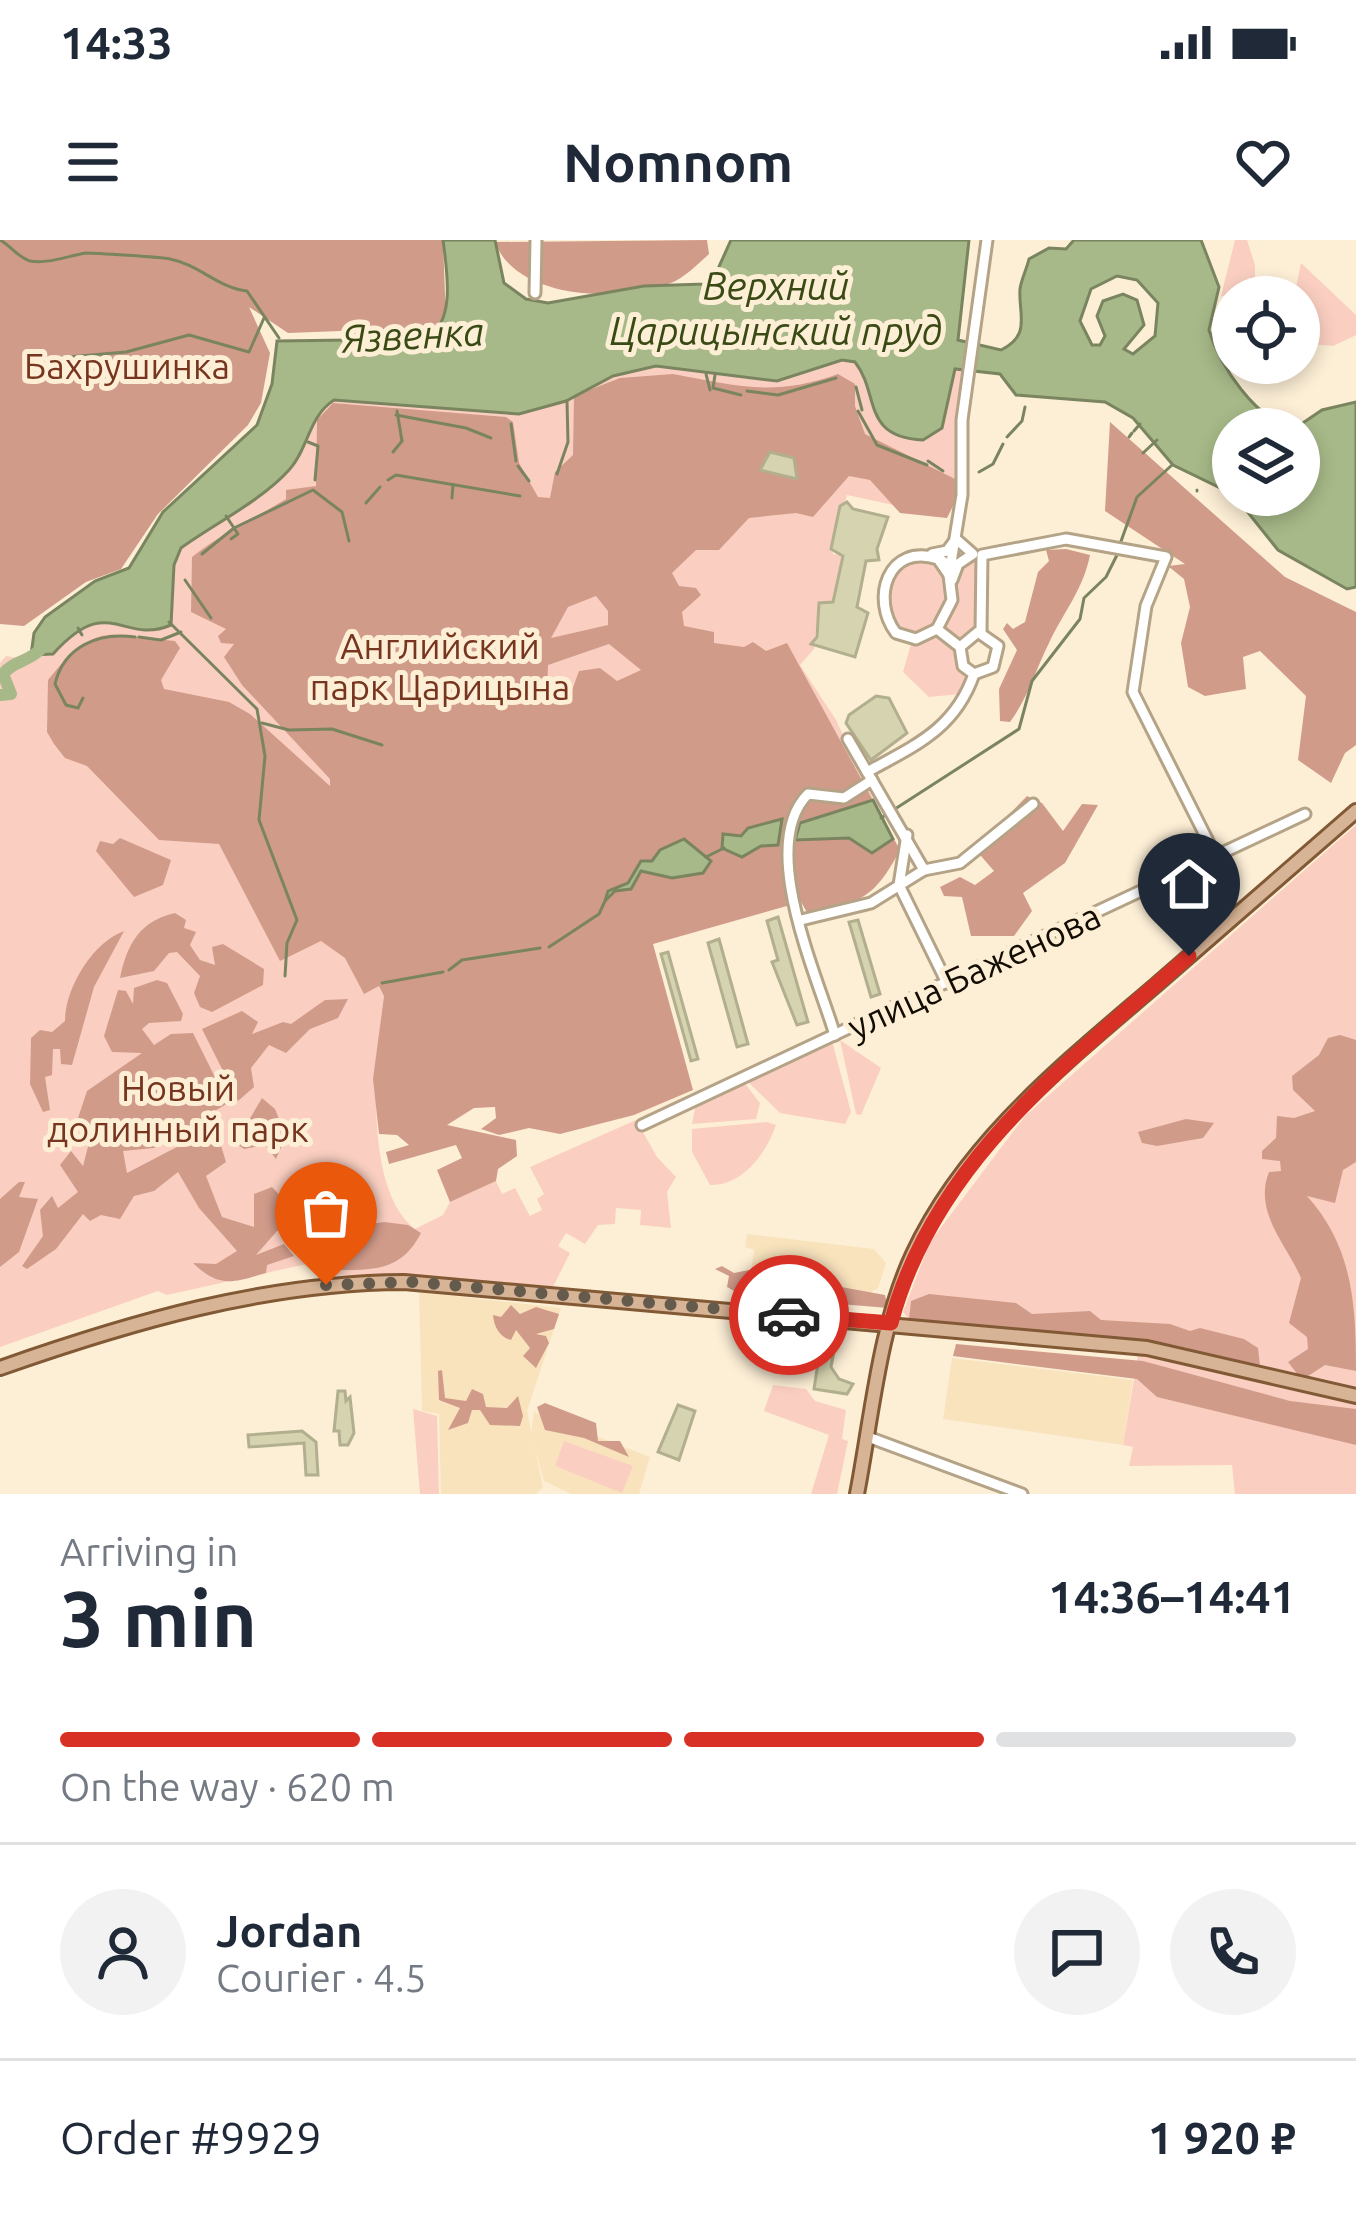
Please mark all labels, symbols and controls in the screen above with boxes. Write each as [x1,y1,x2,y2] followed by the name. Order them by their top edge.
[60,17,173,68] text: 14:33
[60,129,126,195] icon: menu
[1230,129,1296,195] icon: heart
[563,132,793,192] text: Nomnom
[610,264,942,352] water label: Верхний Царицынский пруд
[1212,276,1320,516] map controls
[1212,276,1320,384] button: locate
[339,309,485,360] water label: Язвенка
[24,345,230,386] park label: Бахрушинка
[1212,408,1320,516] button: layers
[310,625,570,707] park label: Английский парк Царицына
[1138,833,1240,956] pin
[1156,851,1222,917] icon: home
[841,894,1107,1047] street label: улица Баженова
[47,1067,309,1149] park label: Новый долинный парк
[275,1162,377,1285] pin
[293,1180,359,1246] icon: bag
[729,1255,849,1375] courier
[756,1282,822,1348] icon: car
[60,1530,238,1573] text: Arriving in
[1048,1571,1296,1622] text: 14:36–14:41
[60,1574,257,1662] text: 3 min
[60,1765,395,1808] text: On the way · 620 m
[60,1889,186,2015] button: person
[1014,1889,1140,2015] button: chat
[1170,1889,1296,2015] button: phone
[216,1905,362,1956] text: Jordan
[216,1956,427,1999] text: Courier · 4.5
[60,2112,322,2163] text: Order #9929
[1148,2112,1296,2163] text: 1 920 ₽

